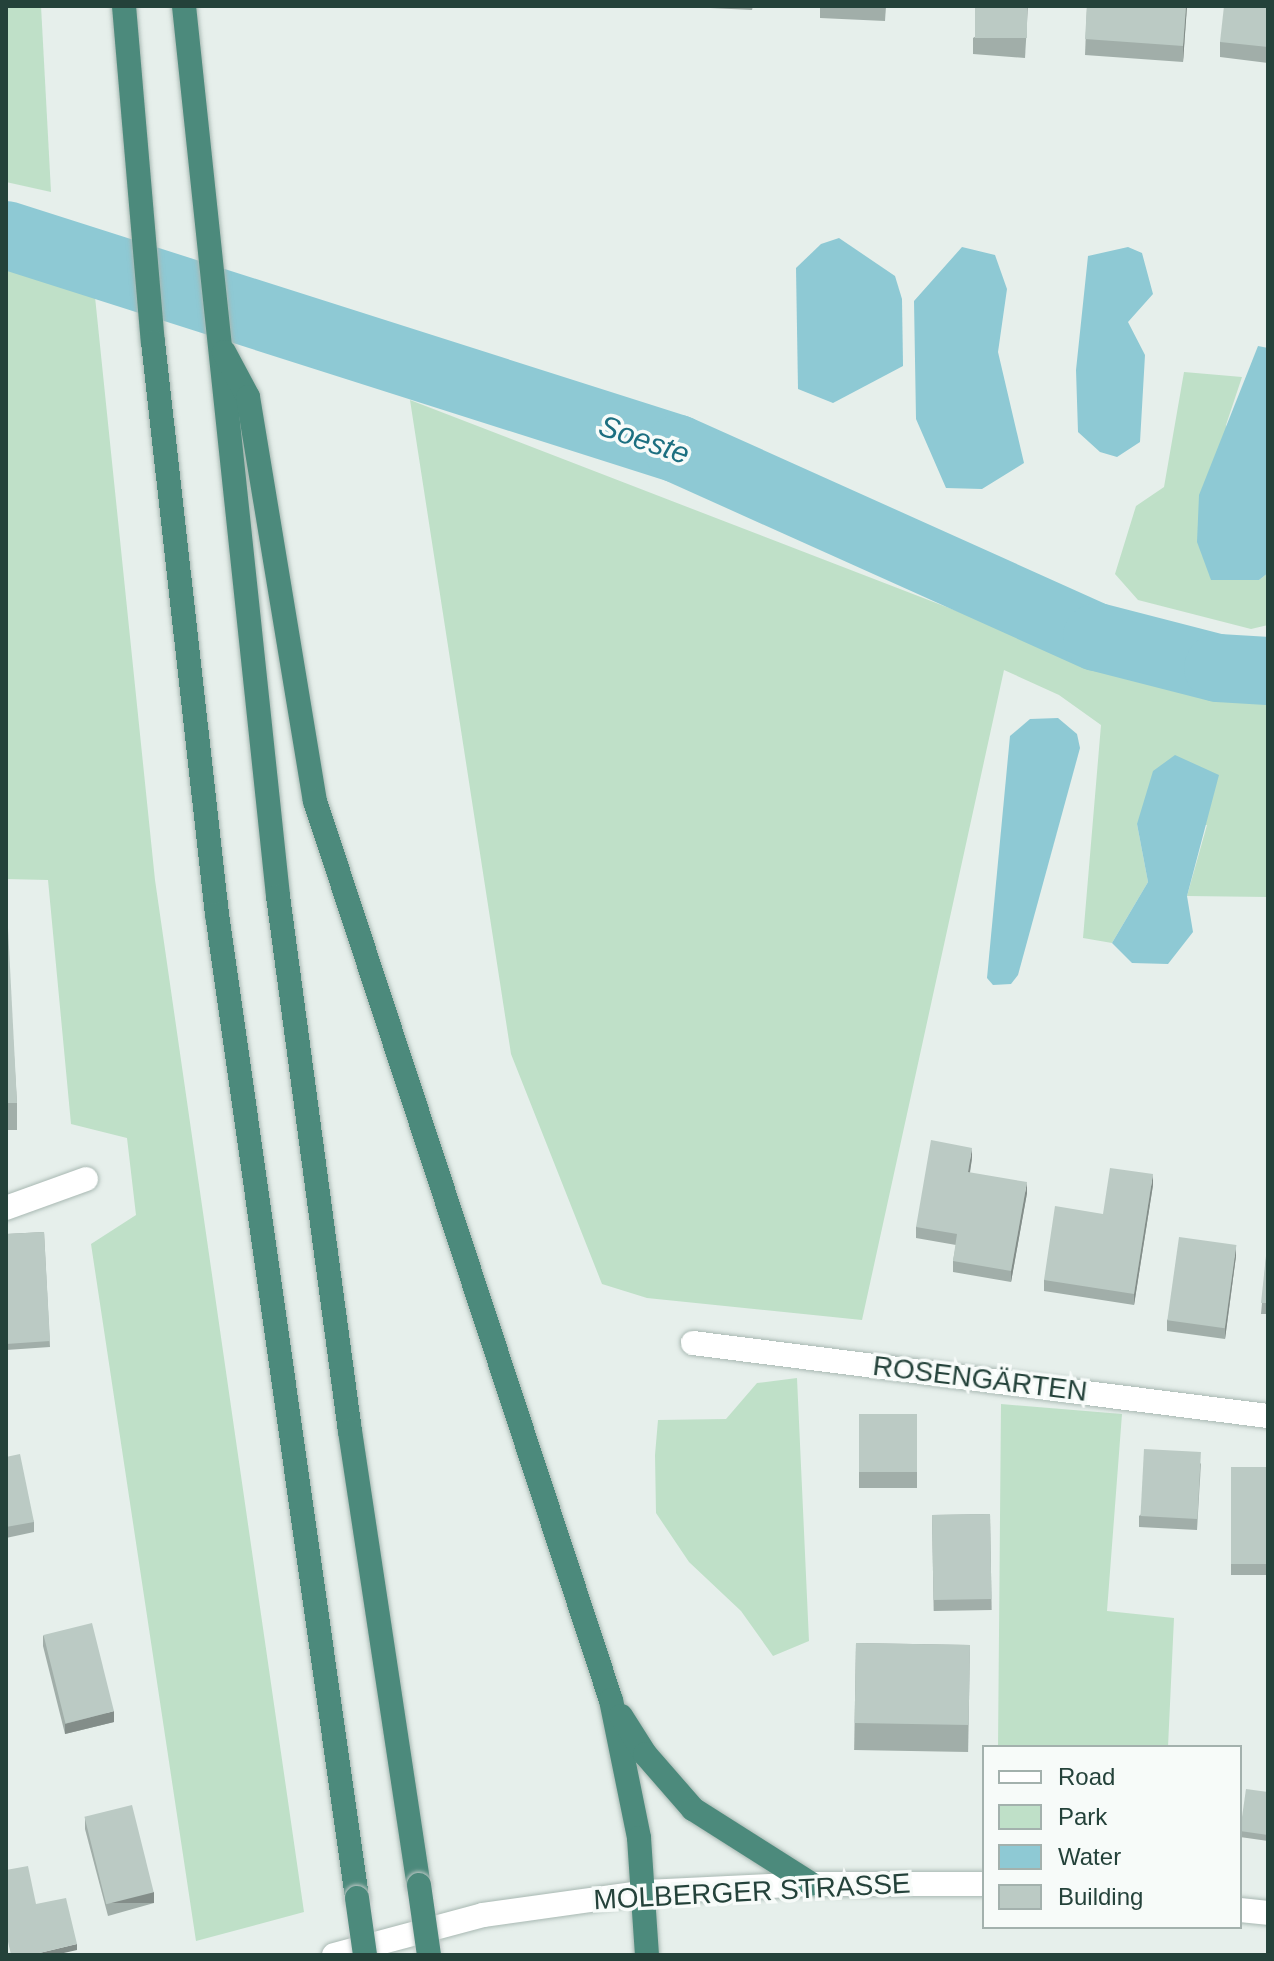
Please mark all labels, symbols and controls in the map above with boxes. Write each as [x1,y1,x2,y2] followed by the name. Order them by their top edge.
[594,408,694,472] water label: Soeste
[871,1349,1089,1409] street label: ROSENGÄRTEN
[982,1745,1242,1929] legend
[1058,1763,1115,1790] text: Road
[1058,1803,1107,1830] text: Park
[1058,1843,1121,1870] text: Water
[593,1867,911,1917] street label: MOLBERGER STRASSE
[1058,1883,1143,1910] text: Building

